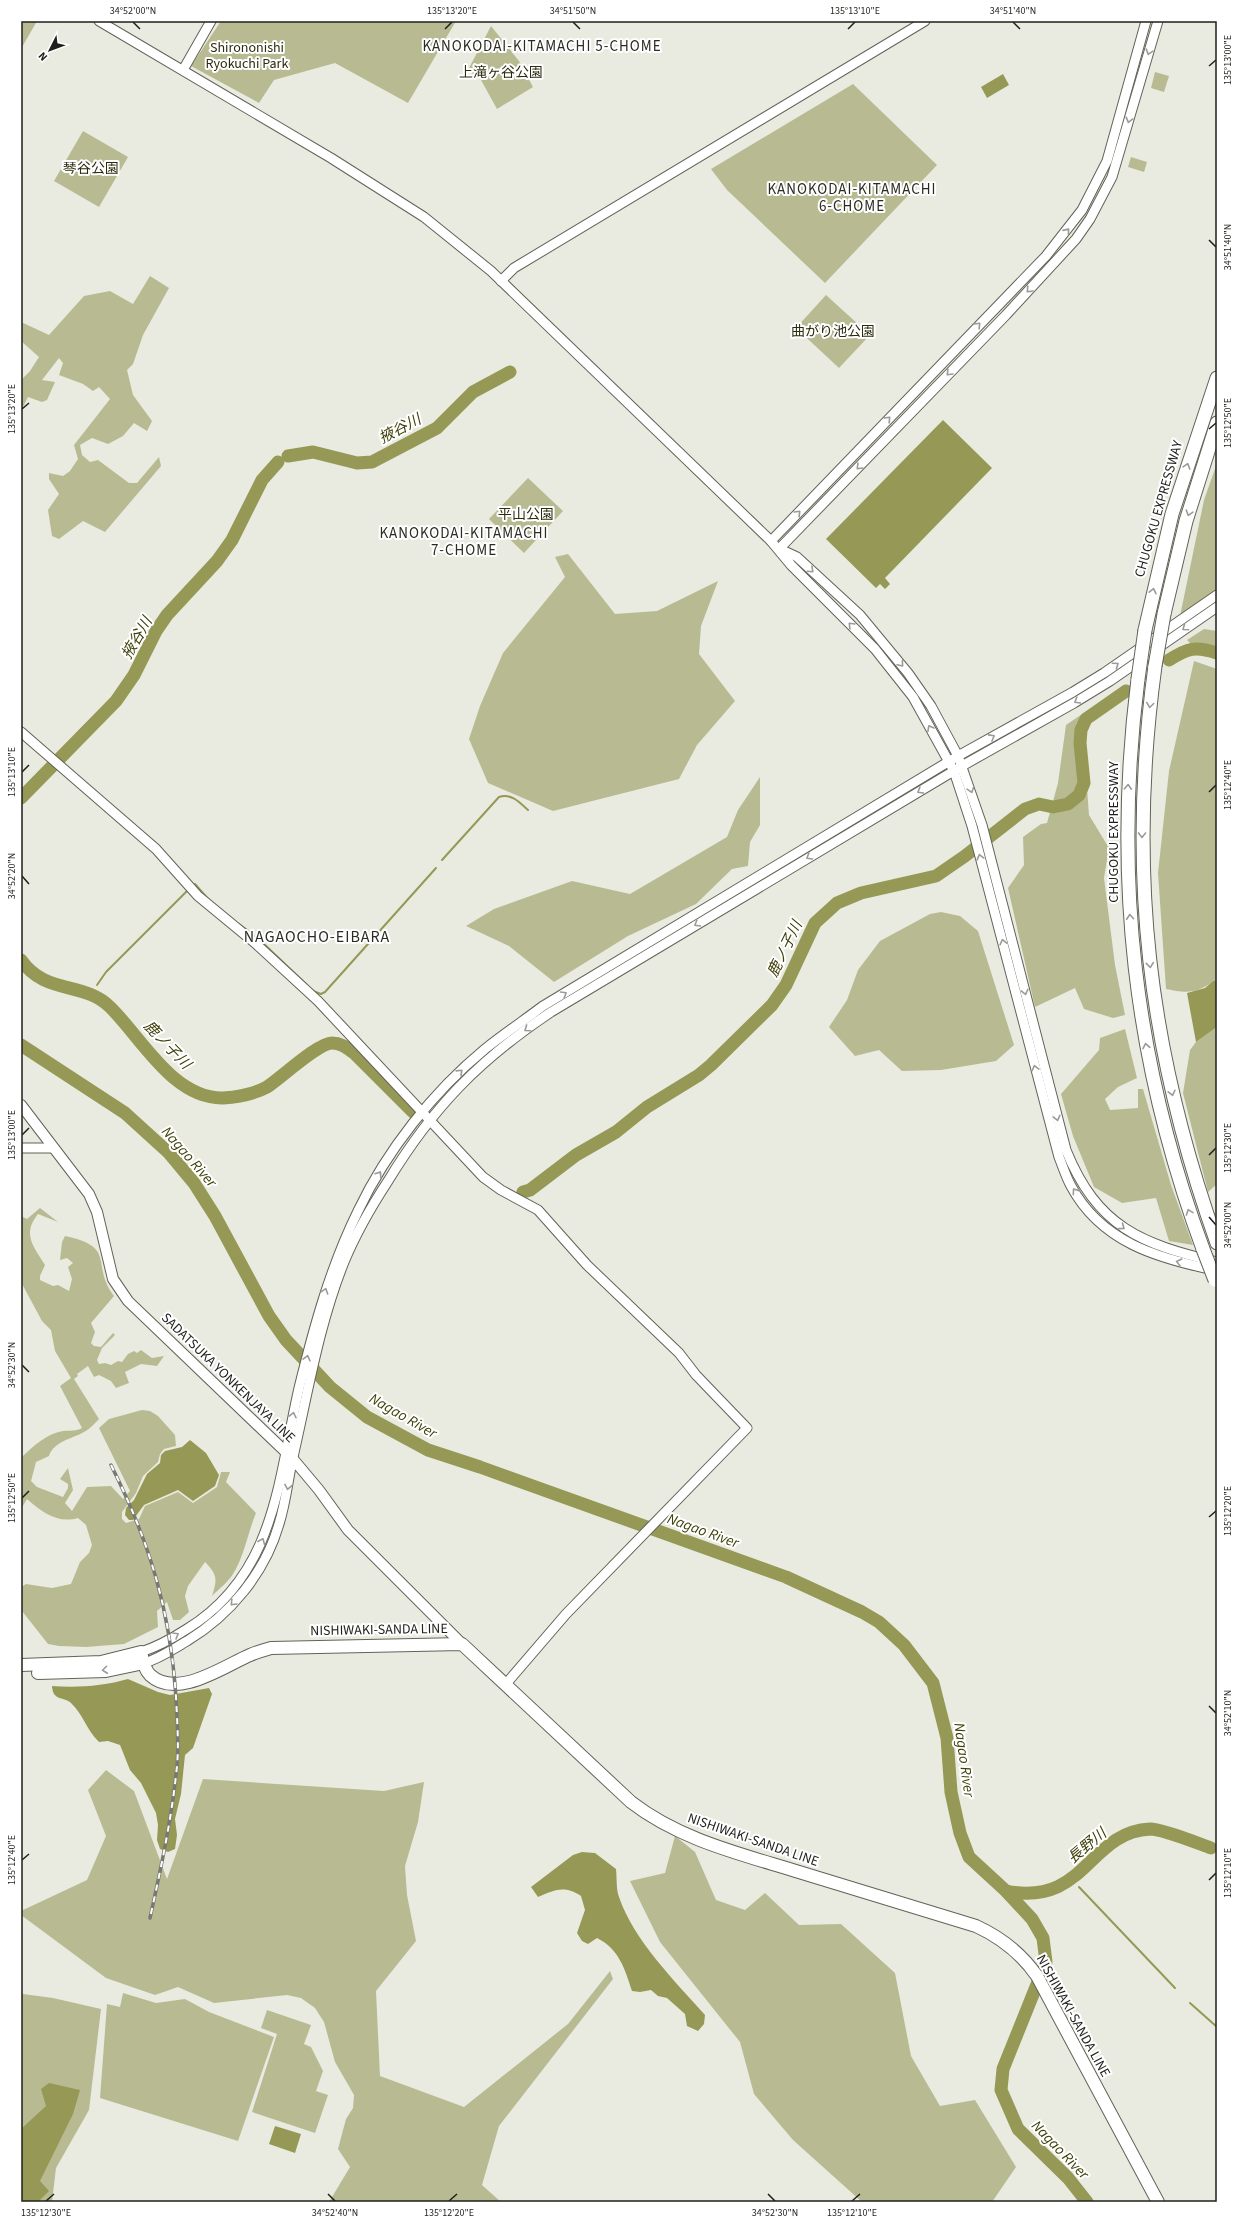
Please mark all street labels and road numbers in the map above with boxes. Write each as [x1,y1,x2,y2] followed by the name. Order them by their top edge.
[1130,438,1188,580] street label: CHUGOKU EXPRESSWAY
[1104,761,1124,903] street label: CHUGOKU EXPRESSWAY
[156,1308,300,1448] street label: SADATSUKA YONKENJAYA LINE
[310,1619,448,1641] street label: NISHIWAKI-SANDA LINE
[685,1808,821,1872] street label: NISHIWAKI-SANDA LINE
[1031,1951,1115,2081] street label: NISHIWAKI-SANDA LINE

